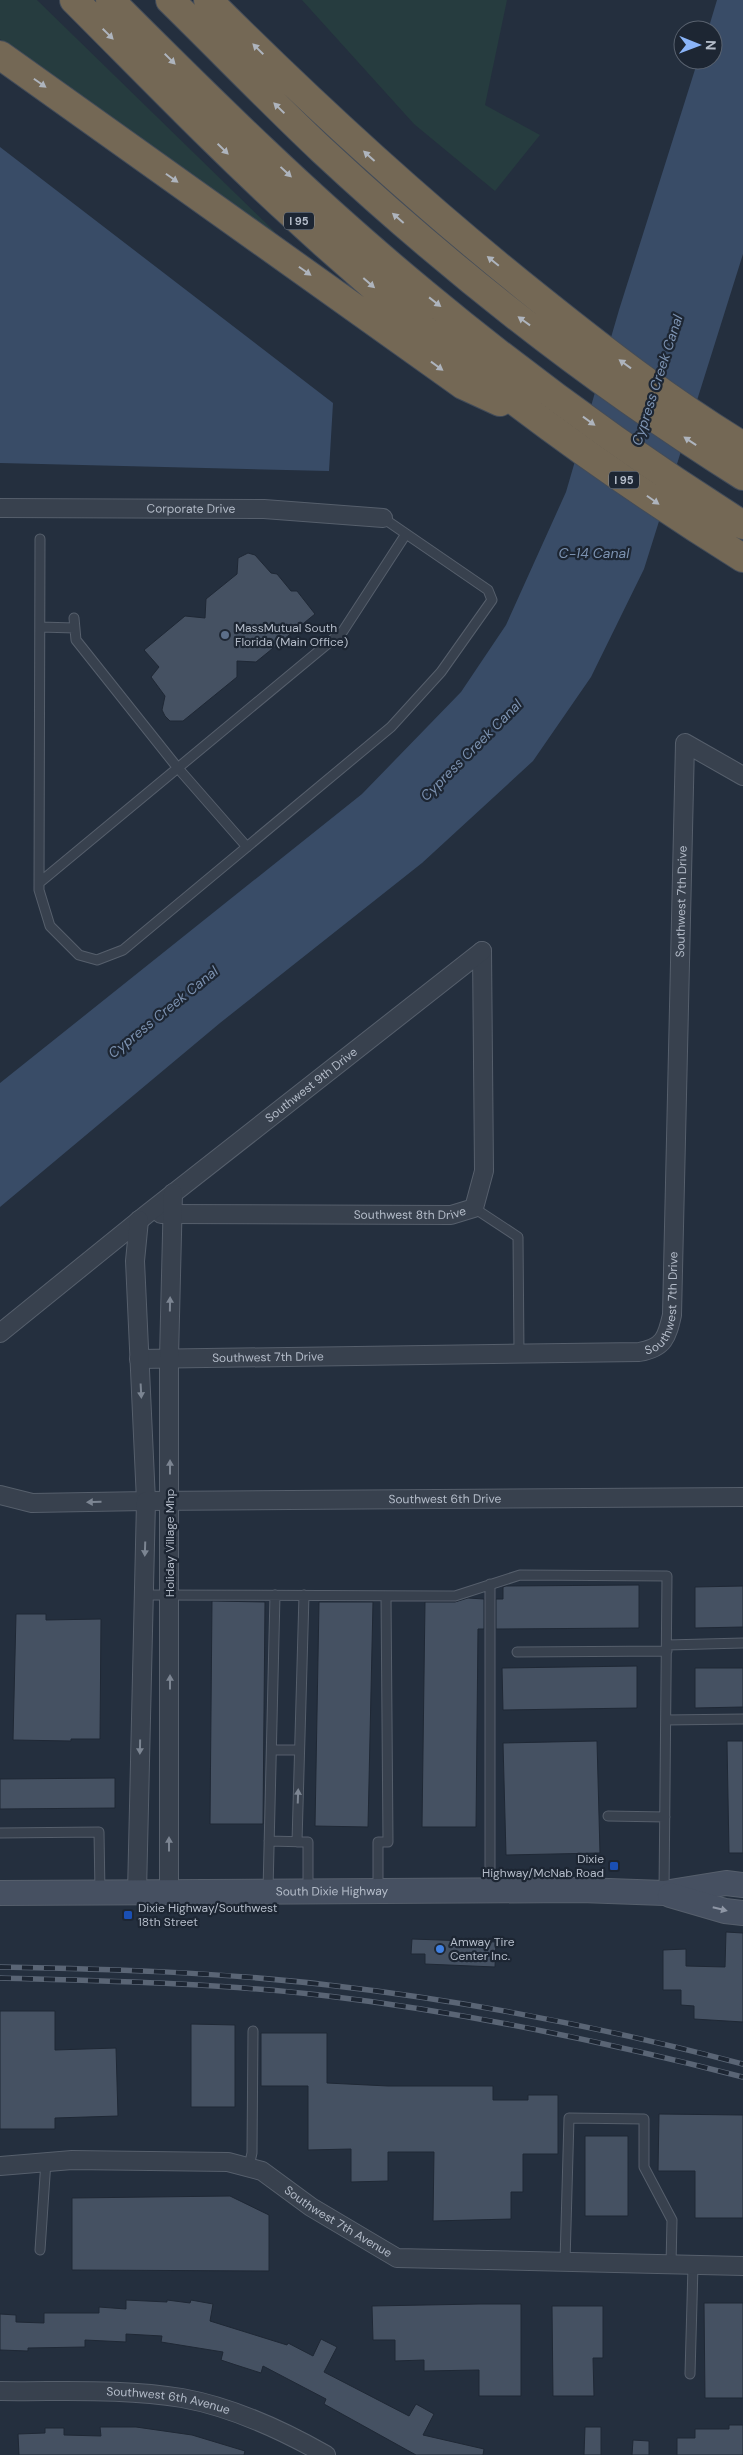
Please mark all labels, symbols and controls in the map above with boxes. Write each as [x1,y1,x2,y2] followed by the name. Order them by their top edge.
[673,20,723,70] north arrow
[102,28,114,40] one-way arrow
[702,40,720,50] text: N
[252,43,264,55] one-way arrow
[163,52,175,64] one-way arrow
[33,78,47,88] one-way arrow
[273,102,285,114] one-way arrow
[217,143,229,155] one-way arrow
[363,150,376,161] one-way arrow
[280,166,292,178] one-way arrow
[165,173,179,183] one-way arrow
[284,212,314,230] road number: I 95
[392,212,405,223] one-way arrow
[487,256,500,267] one-way arrow
[298,266,312,276] one-way arrow
[362,277,375,288] one-way arrow
[428,297,442,307] one-way arrow
[627,312,687,448] water label: Cypress Creek Canal
[517,316,531,326] one-way arrow
[618,359,632,369] one-way arrow
[430,360,443,371] one-way arrow
[582,416,596,426] one-way arrow
[683,436,696,446] one-way arrow
[609,472,639,488] road number: I 95
[646,495,660,505] one-way arrow
[147,501,236,517] street label: Corporate Drive
[559,544,630,562] water label: C-14 Canal
[235,620,348,650] place label: MassMutual South Florida (Main Office)
[219,629,231,641] marker: MassMutual South Florida (Main Office)
[416,695,526,805] water label: Cypress Creek Canal
[672,845,691,958] street label: Southwest 7th Drive
[104,962,222,1062] water label: Cypress Creek Canal
[262,1044,361,1126] street label: Southwest 9th Drive
[354,1203,468,1223] street label: Southwest 8th Drive
[643,1251,681,1359] street label: Southwest 7th Drive
[166,1296,174,1312] one-way arrow
[212,1348,324,1366] street label: Southwest 7th Drive
[137,1383,145,1399] one-way arrow
[166,1458,174,1474] one-way arrow
[162,1489,178,1597] street label: Holiday Village Mhp
[388,1491,502,1507] street label: Southwest 6th Drive
[86,1498,102,1506] one-way arrow
[140,1542,148,1558] one-way arrow
[166,1673,174,1689] one-way arrow
[136,1739,144,1755] one-way arrow
[294,1788,302,1804] one-way arrow
[165,1836,173,1852] one-way arrow
[482,1851,604,1881] place label: Dixie Highway/McNab Road
[608,1860,620,1872] marker: Dixie Highway/McNab Road
[276,1883,389,1900] street label: South Dixie Highway
[138,1900,278,1930] place label: Dixie Highway/Southwest 18th Street
[712,1905,727,1913] one-way arrow
[122,1909,134,1921] marker: Dixie Highway/Southwest 18th Street
[450,1934,515,1964] place label: Amway Tire Center Inc.
[434,1943,446,1955] marker: Amway Tire Center Inc.
[281,2182,395,2261] street label: Southwest 7th Avenue
[106,2383,232,2418] street label: Southwest 6th Avenue

